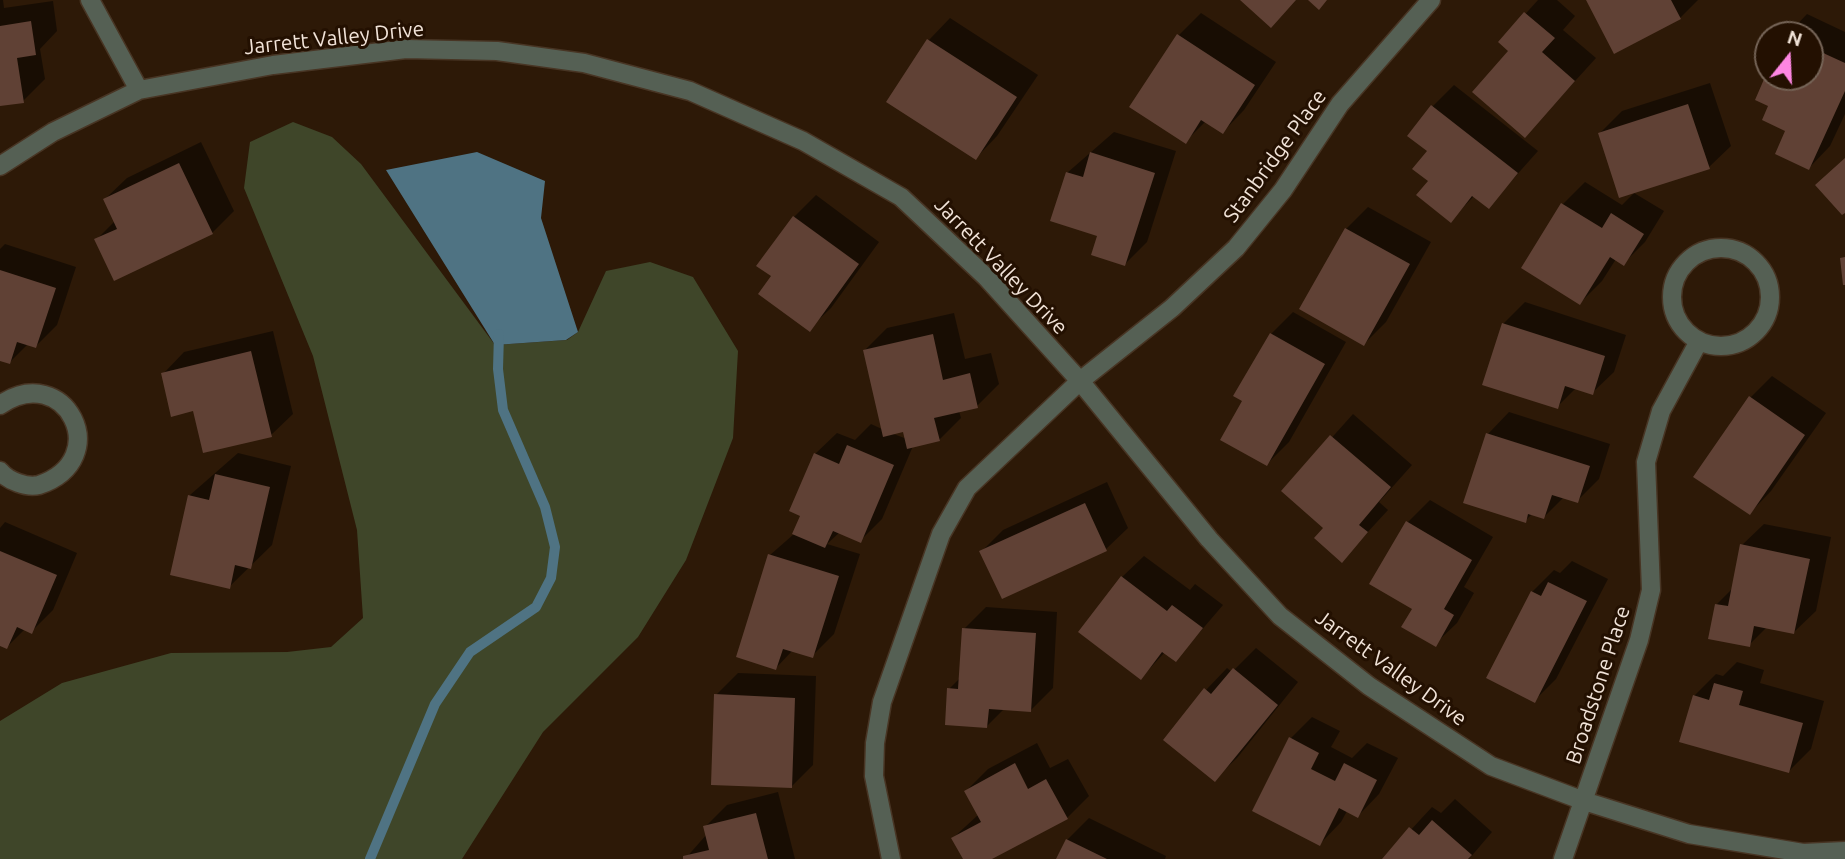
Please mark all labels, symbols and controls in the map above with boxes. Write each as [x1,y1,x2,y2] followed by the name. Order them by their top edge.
[243,16,425,60] street label: Jarrett Valley Drive
[1754,21,1824,91] north arrow
[1785,25,1805,51] text: N
[1218,85,1332,227] street label: Stanbridge Place
[929,192,1073,340] street label: Jarrett Valley Drive
[1561,603,1635,767] street label: Broadstone Place
[1310,605,1472,731] street label: Jarrett Valley Drive

